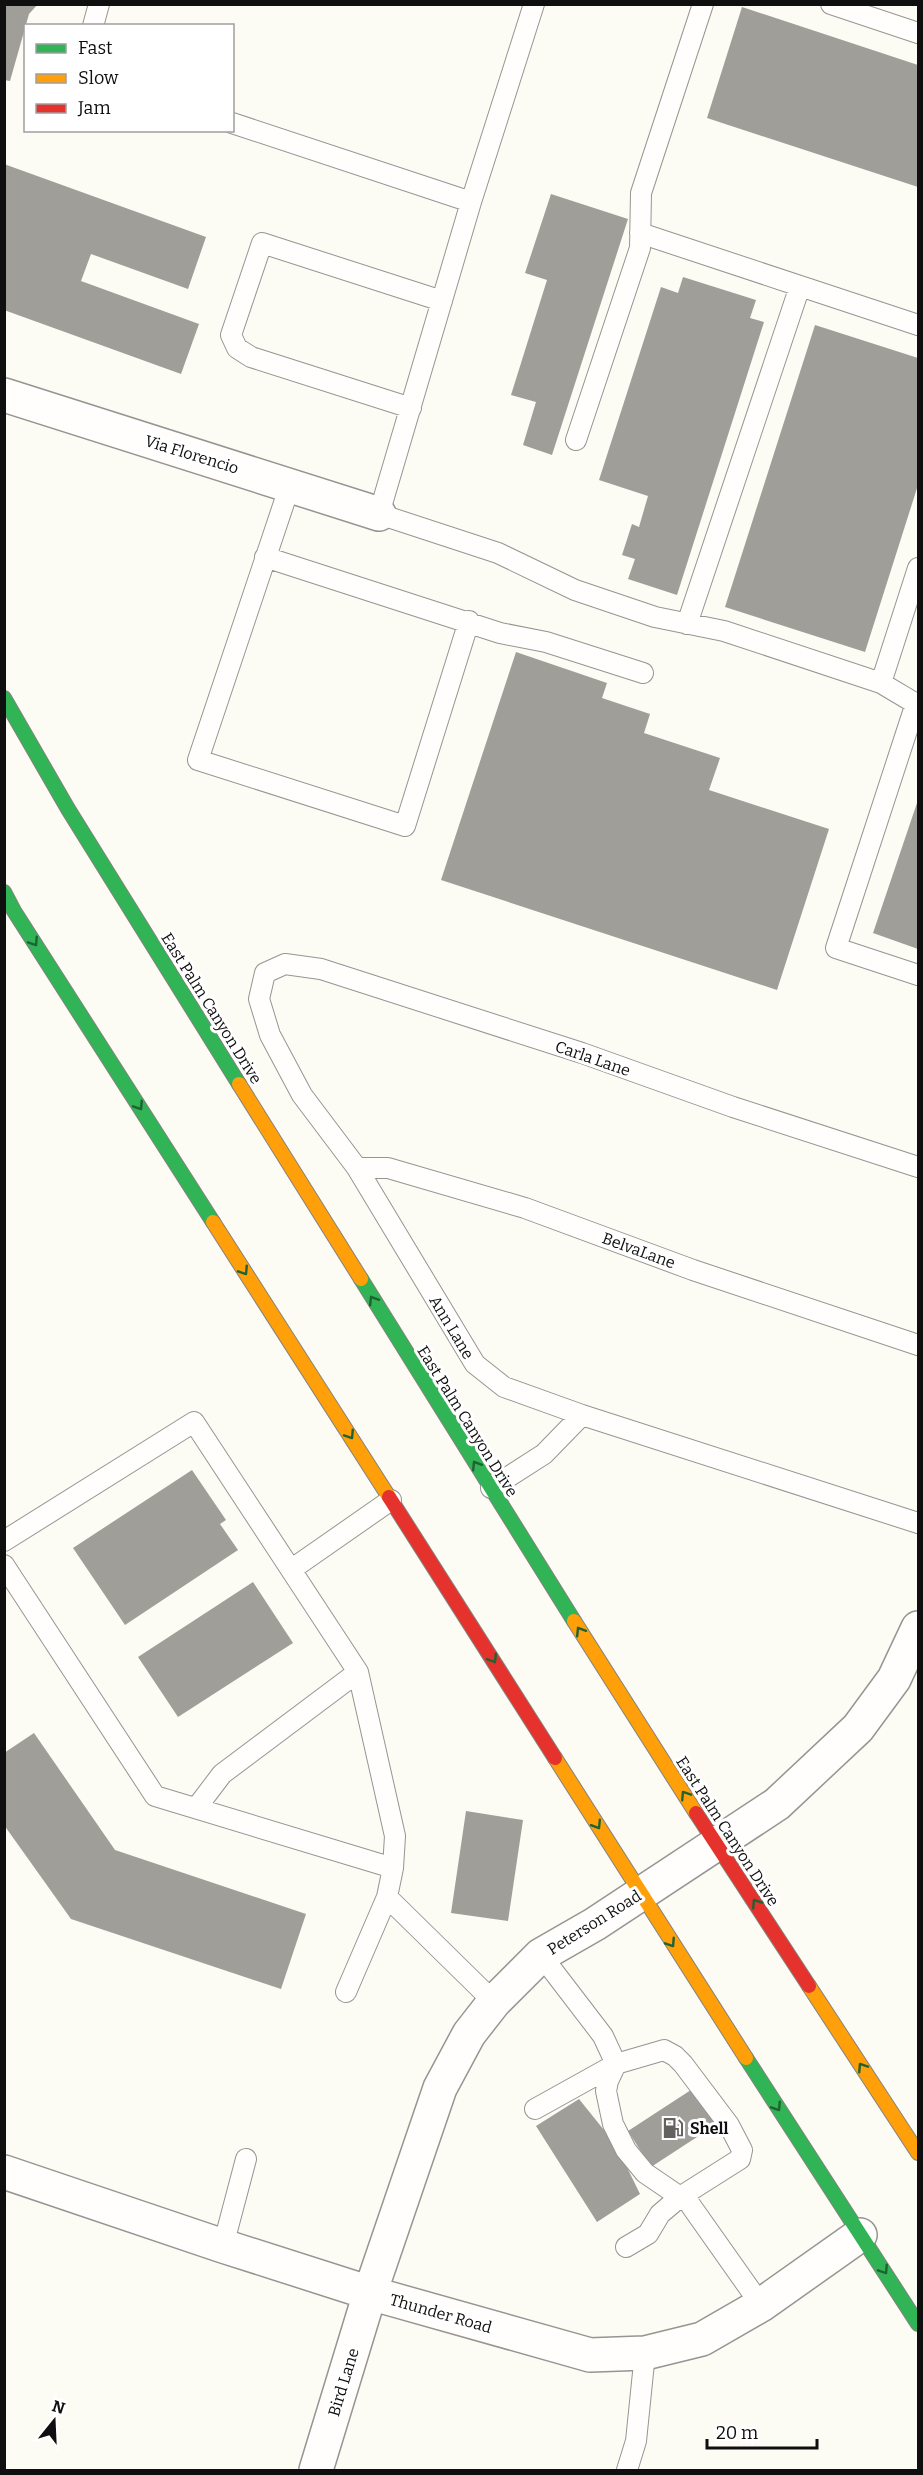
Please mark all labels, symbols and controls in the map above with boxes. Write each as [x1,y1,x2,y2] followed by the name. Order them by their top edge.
[24,24,234,132] legend
[78,37,113,59] text: Fast
[78,67,119,89] text: Slow
[77,97,111,119] text: Jam
[143,431,241,478] street label: Via Florencio
[157,929,266,1087] street label: East Palm Canyon Drive
[27,935,38,946] one-way arrow
[553,1037,633,1080] street label: Carla Lane
[132,1100,143,1111] one-way arrow
[600,1228,678,1272] street label: BelvaLane
[237,1264,248,1275] one-way arrow
[425,1292,478,1362] street label: Ann Lane
[369,1296,381,1306] one-way arrow
[413,1342,522,1500] street label: East Palm Canyon Drive
[342,1429,354,1439] one-way arrow
[472,1461,484,1471] one-way arrow
[575,1627,587,1637] one-way arrow
[486,1653,497,1664] one-way arrow
[672,1753,783,1910] street label: East Palm Canyon Drive
[680,1791,692,1801] one-way arrow
[589,1818,600,1829] one-way arrow
[544,1886,645,1959] street label: Peterson Road
[752,1899,763,1910] one-way arrow
[664,1937,676,1947] one-way arrow
[858,2063,869,2074] one-way arrow
[770,2101,782,2111] one-way arrow
[661,2116,685,2140] fuel station icon: Shell
[690,2119,728,2138] place label: Shell
[876,2264,887,2275] one-way arrow
[388,2290,495,2337] street label: Thunder Road
[324,2346,363,2419] street label: Bird Lane
[24,2391,84,2451] north arrow
[50,2396,67,2418] text: N
[707,2412,816,2450] scale bar
[716,2422,758,2444] text: 20 m

